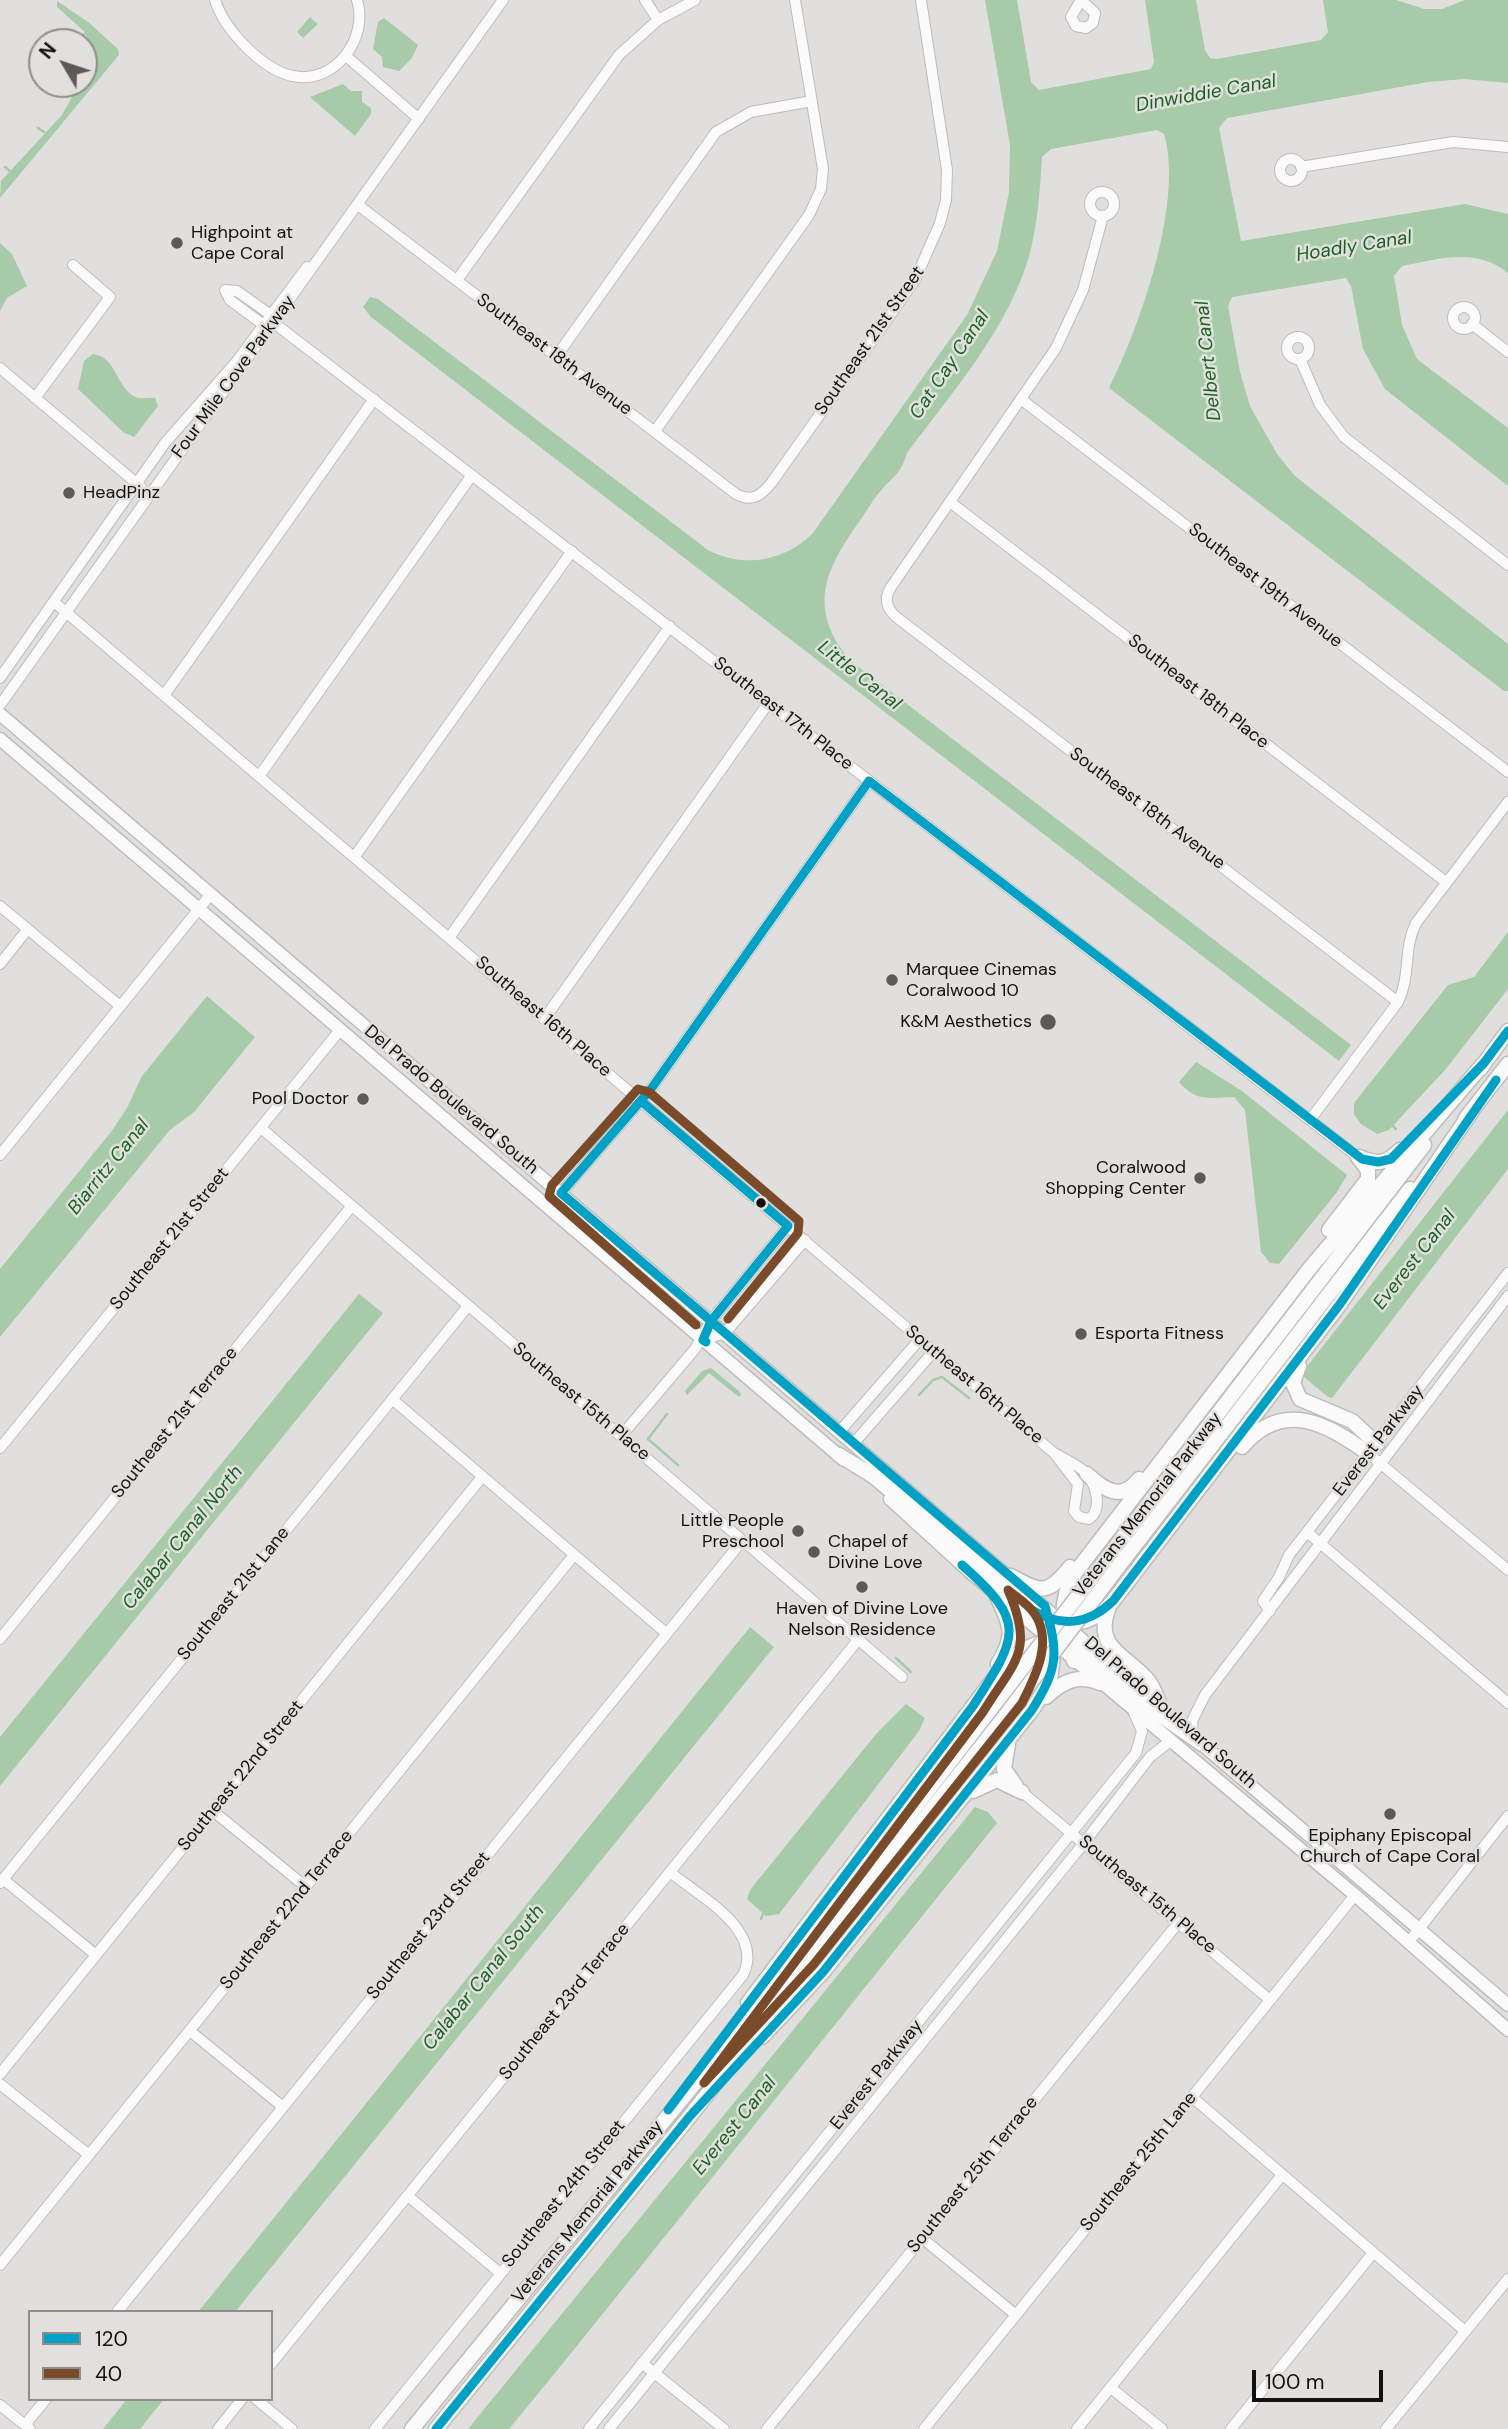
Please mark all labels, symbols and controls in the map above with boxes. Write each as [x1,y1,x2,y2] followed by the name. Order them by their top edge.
[28,28,98,98] north arrow
[34,37,62,64] text: N
[1134,70,1278,118] water label: Dinwiddie Canal
[191,222,293,264] place label: Highpoint at Cape Coral
[1295,227,1413,267] water label: Hoadly Canal
[169,235,185,251] marker: Highpoint at Cape Coral
[810,262,930,420] street label: Southeast 21st Street
[472,289,636,421] street label: Southeast 18th Avenue
[168,291,300,463] street label: Four Mile Cove Parkway
[1191,300,1227,422] water label: Delbert Canal
[905,306,995,424] water label: Cat Cay Canal
[83,482,160,504] place label: HeadPinz
[61,485,77,501] marker: HeadPinz
[1184,519,1346,653] street label: Southeast 19th Avenue
[1123,630,1273,754] street label: Southeast 18th Place
[813,636,905,716] water label: Little Canal
[709,653,857,775] street label: Southeast 17th Place
[1065,743,1229,875] street label: Southeast 18th Avenue
[471,952,615,1082] street label: Southeast 16th Place
[906,959,1057,1002] place label: Marquee Cinemas Coralwood 10
[884,972,900,988] marker: Marquee Cinemas Coralwood 10
[900,1011,1032,1033] place label: K&M Aesthetics
[1038,1012,1058,1032] marker: K&M Aesthetics
[359,1021,543,1179] street label: Del Prado Boulevard South
[252,1088,349,1110] place label: Pool Doctor
[355,1091,371,1107] marker: Pool Doctor
[63,1115,155,1219] water label: Biarritz Canal
[1045,1157,1186,1200] place label: Coralwood Shopping Center
[106,1163,234,1315] street label: Southeast 21st Street
[1192,1170,1208,1186] marker: Coralwood Shopping Center
[754,1196,768,1210] unlabelled marker
[1369,1206,1461,1314] water label: Everest Canal
[901,1321,1047,1449] street label: Southeast 16th Place
[1095,1323,1224,1345] place label: Esporta Fitness
[1073,1326,1089,1342] marker: Esporta Fitness
[508,1338,654,1466] street label: Southeast 15th Place
[107,1343,243,1503] street label: Southeast 21st Terrace
[1329,1381,1429,1501] street label: Everest Parkway
[1069,1408,1227,1602] street label: Veterans Memorial Parkway
[118,1461,248,1615] water label: Calabar Canal North
[681,1510,784,1552] place label: Little People Preschool
[173,1523,295,1665] street label: Southeast 21st Lane
[790,1523,806,1539] marker: Little People Preschool
[828,1531,922,1574] place label: Chapel of Divine Love
[806,1544,822,1560] marker: Chapel of Divine Love
[854,1579,870,1595] marker: Haven of Divine Love Nelson Residence
[776,1598,948,1640] place label: Haven of Divine Love Nelson Residence
[1080,1632,1260,1794] street label: Del Prado Boulevard South
[174,1696,308,1856] street label: Southeast 22nd Street
[1382,1806,1398,1822] marker: Epiphany Episcopal Church of Cape Coral
[1300,1825,1480,1868] place label: Epiphany Episcopal Church of Cape Coral
[216,1826,358,1994] street label: Southeast 22nd Terrace
[1074,1831,1220,1959] street label: Southeast 15th Place
[363,1848,495,2004] street label: Southeast 23rd Street
[418,1901,550,2055] water label: Calabar Canal South
[495,1919,635,2085] street label: Southeast 23rd Terrace
[826,2016,928,2134] street label: Everest Parkway
[688,2072,782,2180] water label: Everest Canal
[1076,2088,1202,2236] street label: Southeast 25th Lane
[903,2092,1043,2258] street label: Southeast 25th Terrace
[498,2116,630,2272] street label: Southeast 24th Street
[508,2116,668,2308] street label: Veterans Memorial Parkway
[28,2310,273,2401] legend
[95,2325,128,2353] text: 120
[1256,2356,1387,2400] scale bar
[95,2360,122,2388] text: 40
[1265,2368,1325,2396] text: 100 m

